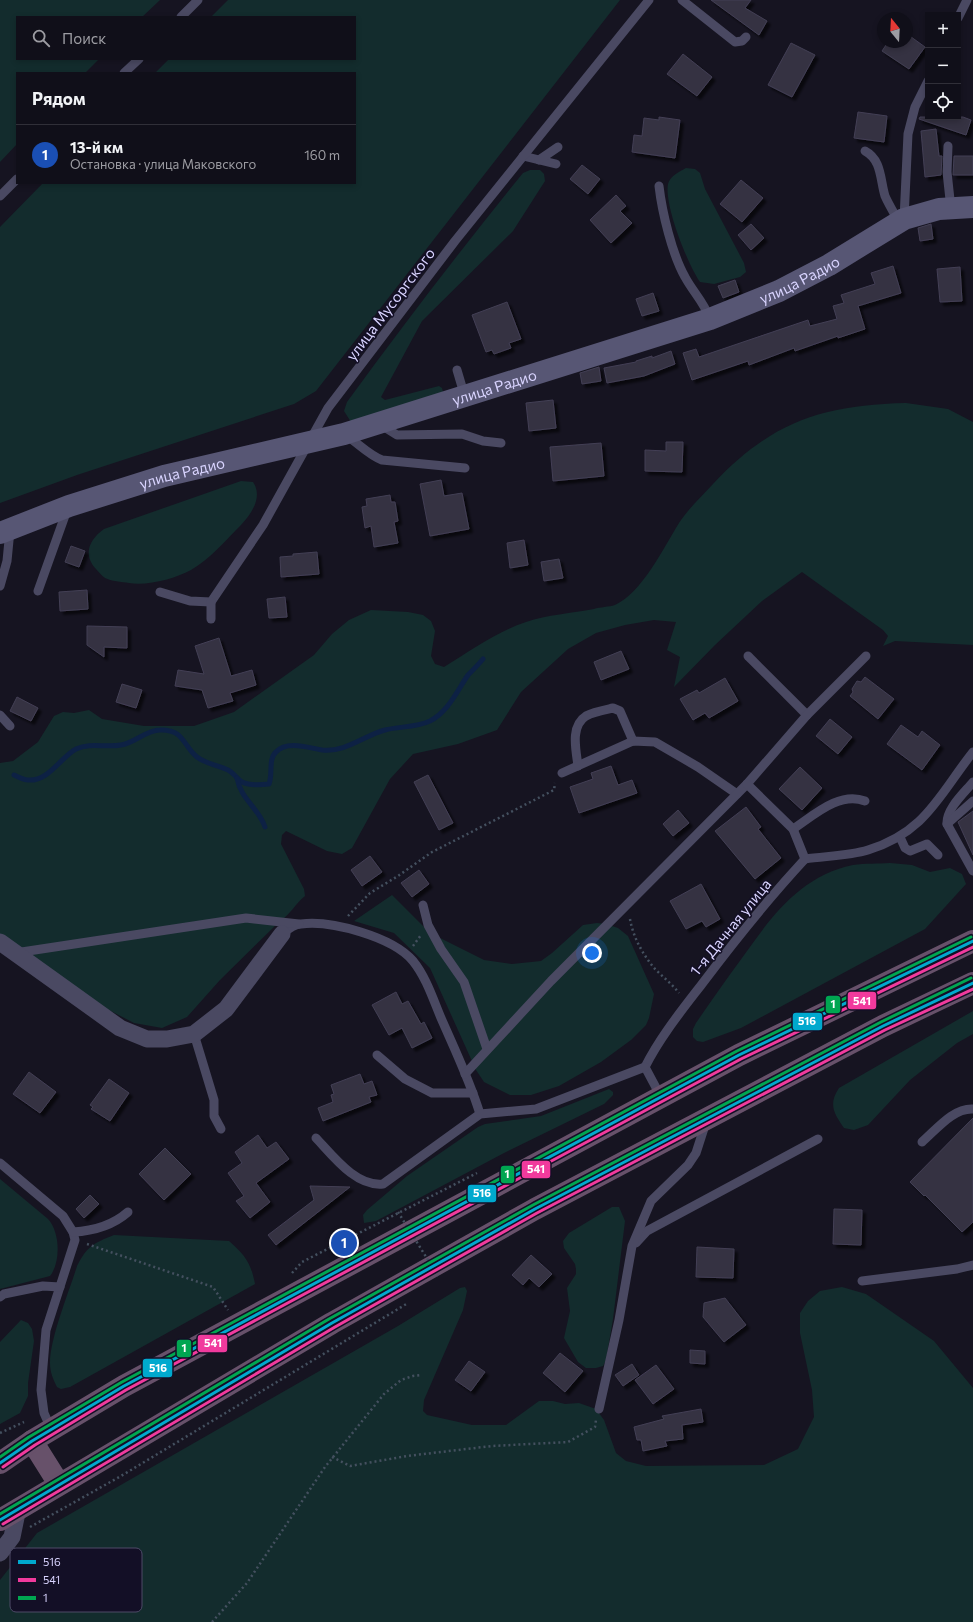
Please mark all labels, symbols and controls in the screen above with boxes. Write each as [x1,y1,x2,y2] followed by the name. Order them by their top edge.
[877,12,913,48] north arrow
[925,12,961,120] map controls
[925,12,961,48] button: +
[16,16,356,60] search box
[30,27,52,49] icon: search
[62,29,106,47] text: Поиск
[925,48,961,84] button: −
[925,84,961,120] button: locate
[32,88,86,109] text: Рядом
[70,138,123,156] text: 13-й км
[42,147,48,163] text: 1
[304,147,340,163] text: 160 m
[70,156,256,172] text: Остановка · улица Маковского
[342,244,438,364] street label: улица Мусоргского
[757,252,843,307] street label: улица Радио
[450,365,539,409] street label: улица Радио
[137,453,226,492] street label: улица Радио
[686,875,774,979] street label: 1-я Дачная улица
[582,943,602,963] your location
[847,991,877,1010] line badge: 541
[853,994,871,1007] text: 541
[825,995,841,1014] line badge: 1
[831,997,836,1010] text: 1
[792,1012,823,1031] line badge: 516
[798,1014,816,1027] text: 516
[521,1160,551,1179] line badge: 541
[527,1162,545,1175] text: 541
[500,1165,515,1184] line badge: 1
[505,1167,510,1180] text: 1
[467,1184,497,1203] line badge: 516
[473,1186,491,1199] text: 516
[331,1228,357,1258] pin: 1
[197,1334,228,1353] line badge: 541
[204,1336,222,1349] text: 541
[176,1339,192,1358] line badge: 1
[182,1341,187,1354] text: 1
[142,1358,173,1378] line badge: 516
[149,1361,167,1374] text: 516
[10,1548,142,1612] legend
[43,1555,61,1568] text: 516
[43,1573,60,1586] text: 541
[43,1591,48,1604] text: 1

